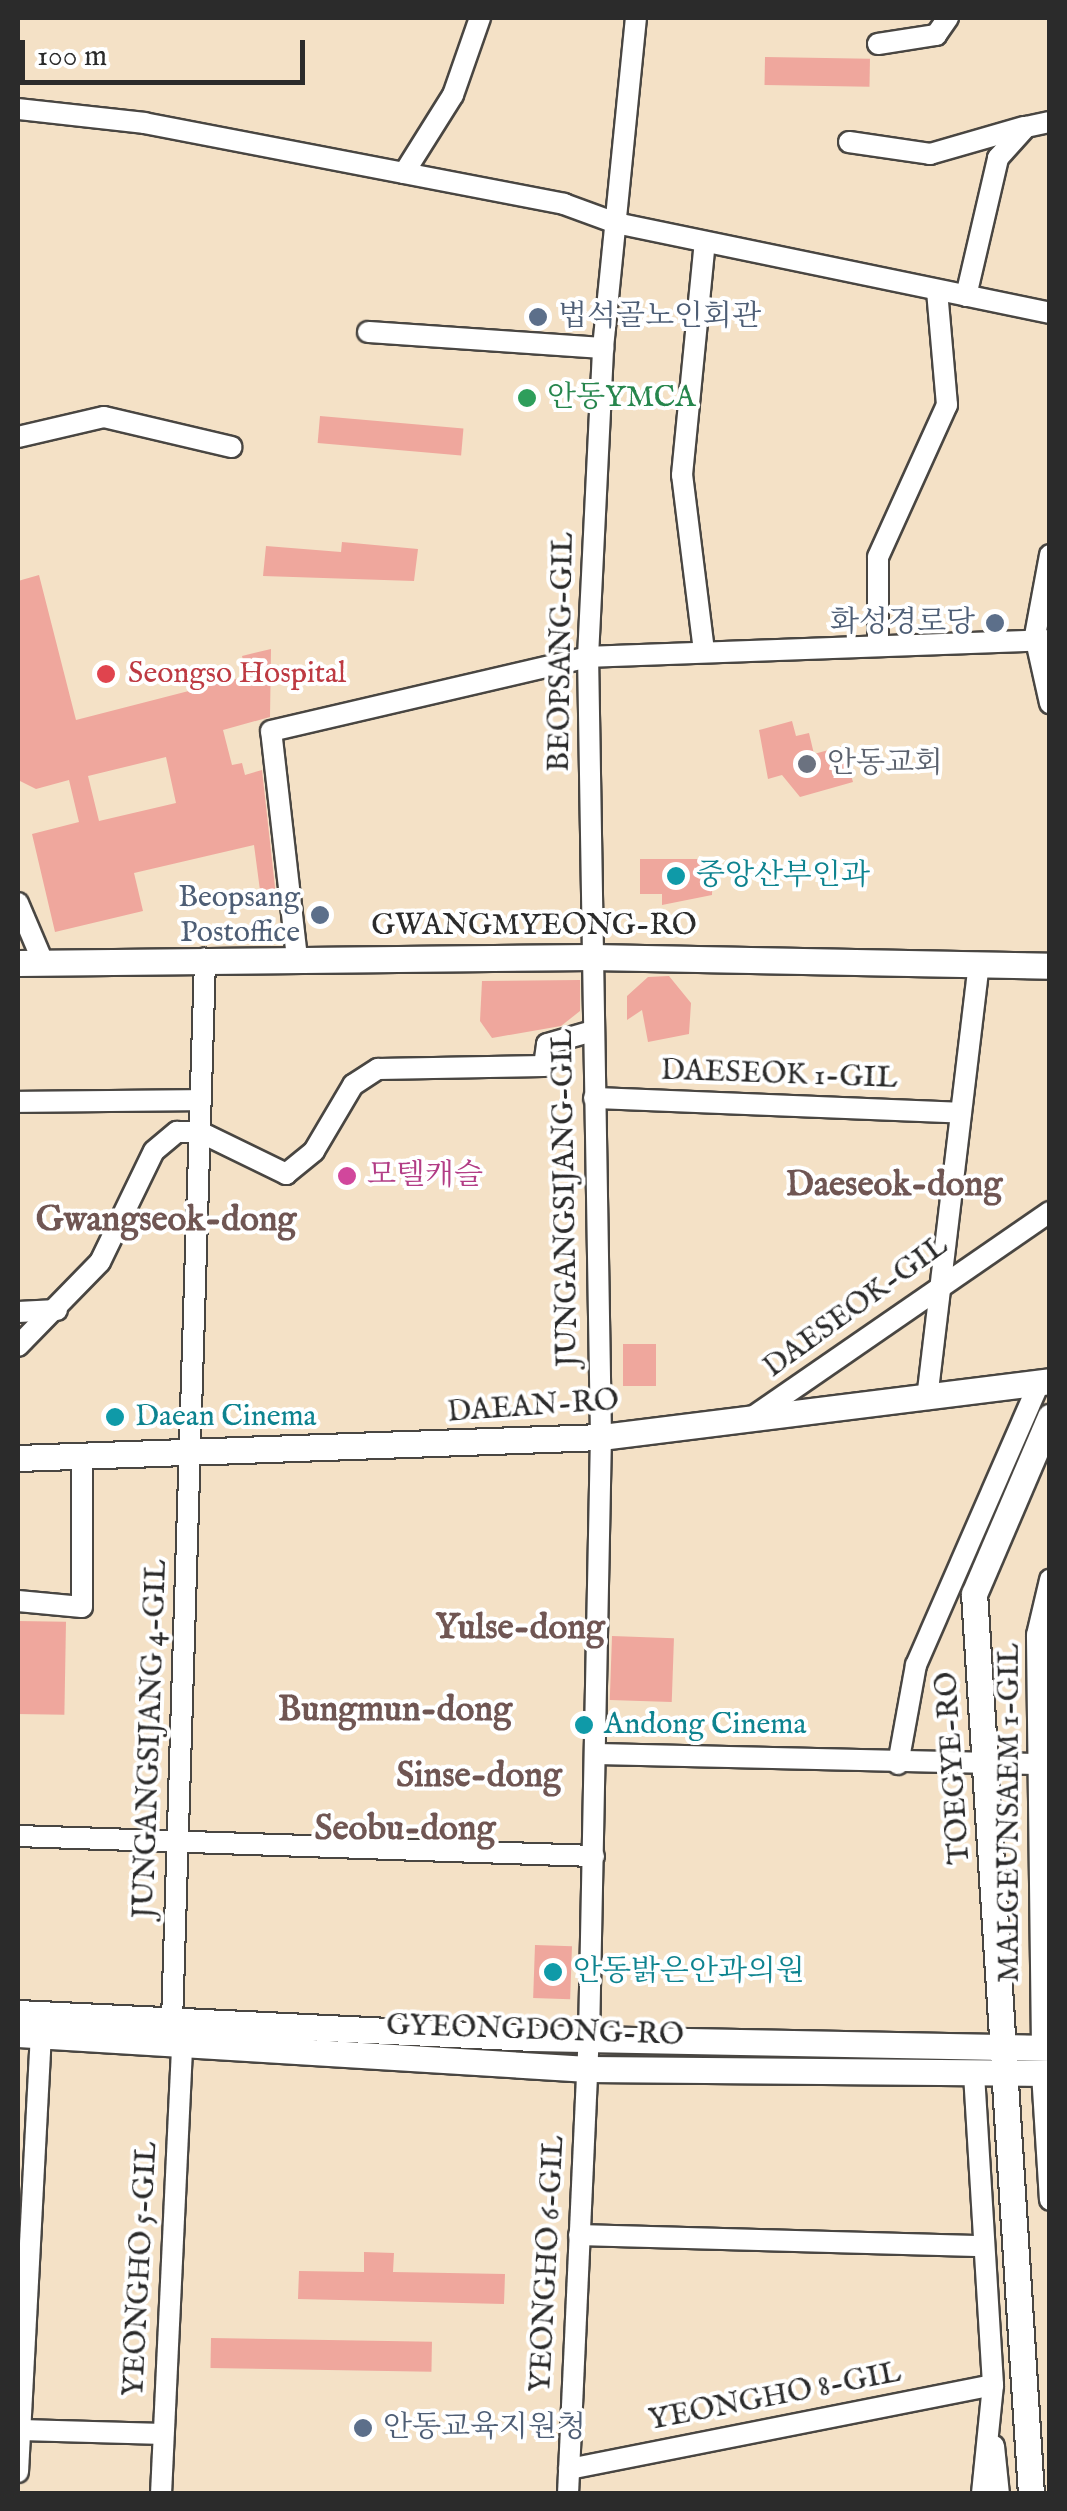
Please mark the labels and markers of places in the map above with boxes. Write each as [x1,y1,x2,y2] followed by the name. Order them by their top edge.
[558,299,761,335] place label: 법석골노인회관
[527,306,549,328] marker: 법석골노인회관
[547,380,695,416] place label: 안동YMCA
[516,387,538,409] marker: 안동YMCA
[830,605,975,641] place label: 화성경로당
[984,612,1006,634] marker: 화성경로당
[128,656,346,692] place label: Seongso Hospital
[93,661,119,687] marker: Seongso Hospital
[827,746,943,782] place label: 안동교회
[796,753,818,775] marker: 안동교회
[696,858,870,894] place label: 중앙산부인과
[665,865,687,887] marker: 중앙산부인과
[178,880,300,950] place label: Beopsang Postoffice
[309,904,331,926] marker: Beopsang Postoffice
[367,1158,483,1194] place label: 모텔캐슬
[336,1165,358,1187] marker: 모텔캐슬
[135,1399,317,1435] place label: Daean Cinema
[104,1406,126,1428] marker: Daean Cinema
[604,1707,806,1743] place label: Andong Cinema
[573,1714,595,1736] marker: Andong Cinema
[573,1954,805,1990] place label: 안동밝은안과의원
[542,1961,564,1983] marker: 안동밝은안과의원
[383,2410,586,2446] place label: 안동교육지원청
[352,2417,374,2439] marker: 안동교육지원청

